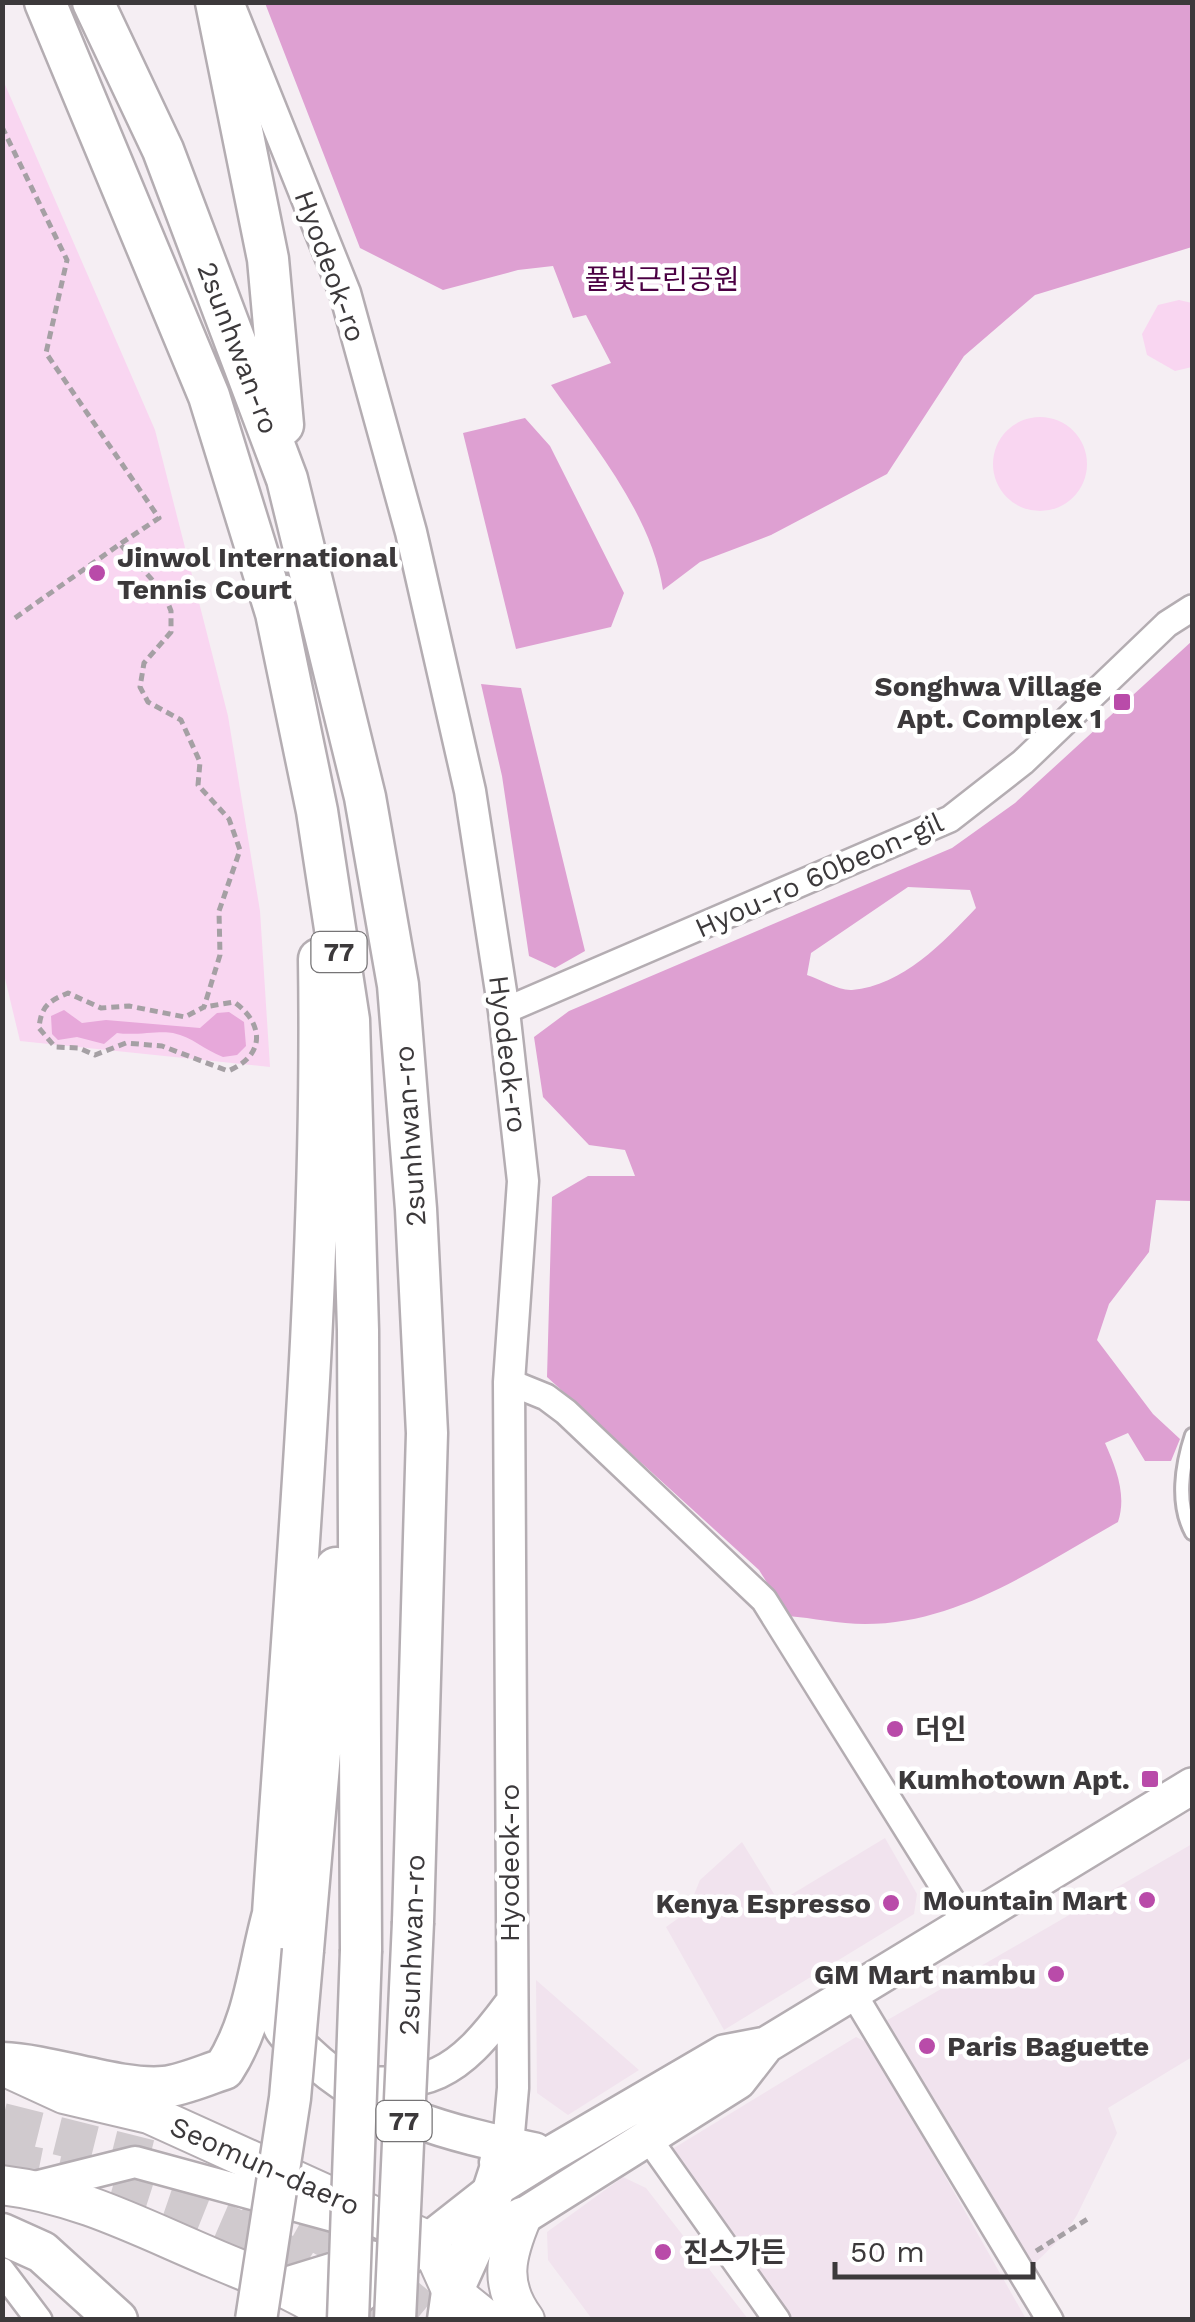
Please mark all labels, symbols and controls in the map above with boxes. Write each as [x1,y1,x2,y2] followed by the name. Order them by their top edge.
[287,186,373,346] street label: Hyodeok-ro
[190,258,286,438] street label: 2sunhwan-ro
[585,263,739,296] park label: 풀빛근린공원
[117,541,398,606] place label: Jinwol International Tennis Court
[86,562,108,584] marker: Jinwol International Tennis Court
[875,670,1102,735] place label: Songhwa Village Apt. Complex 1
[1111,691,1133,713] marker: Songhwa Village Apt. Complex 1
[690,805,949,945] street label: Hyou-ro 60beon-gil
[312,932,366,972] road number: 77
[482,973,534,1135] street label: Hyodeok-ro
[387,1044,433,1228] street label: 2sunhwan-ro
[915,1713,967,1746] place label: 더인
[884,1718,906,1740] marker: 더인
[898,1763,1130,1796] place label: Kumhotown Apt.
[1139,1768,1161,1790] marker: Kumhotown Apt.
[493,1784,526,1942] street label: Hyodeok-ro
[392,1854,432,2036] street label: 2sunhwan-ro
[922,1884,1127,1917] place label: Mountain Mart
[656,1887,871,1920] place label: Kenya Espresso
[1136,1889,1158,1911] marker: Mountain Mart
[880,1892,902,1914] marker: Kenya Espresso
[814,1958,1036,1991] place label: GM Mart nambu
[1045,1963,1067,1985] marker: GM Mart nambu
[947,2030,1149,2063] place label: Paris Baguette
[916,2035,938,2057] marker: Paris Baguette
[376,2101,432,2141] road number: 77
[165,2109,365,2223] street label: Seomun-daero
[835,2217,1032,2279] scale bar
[850,2234,925,2269] text: 50 m
[683,2236,786,2269] place label: 진스가든
[652,2241,674,2263] marker: 진스가든

